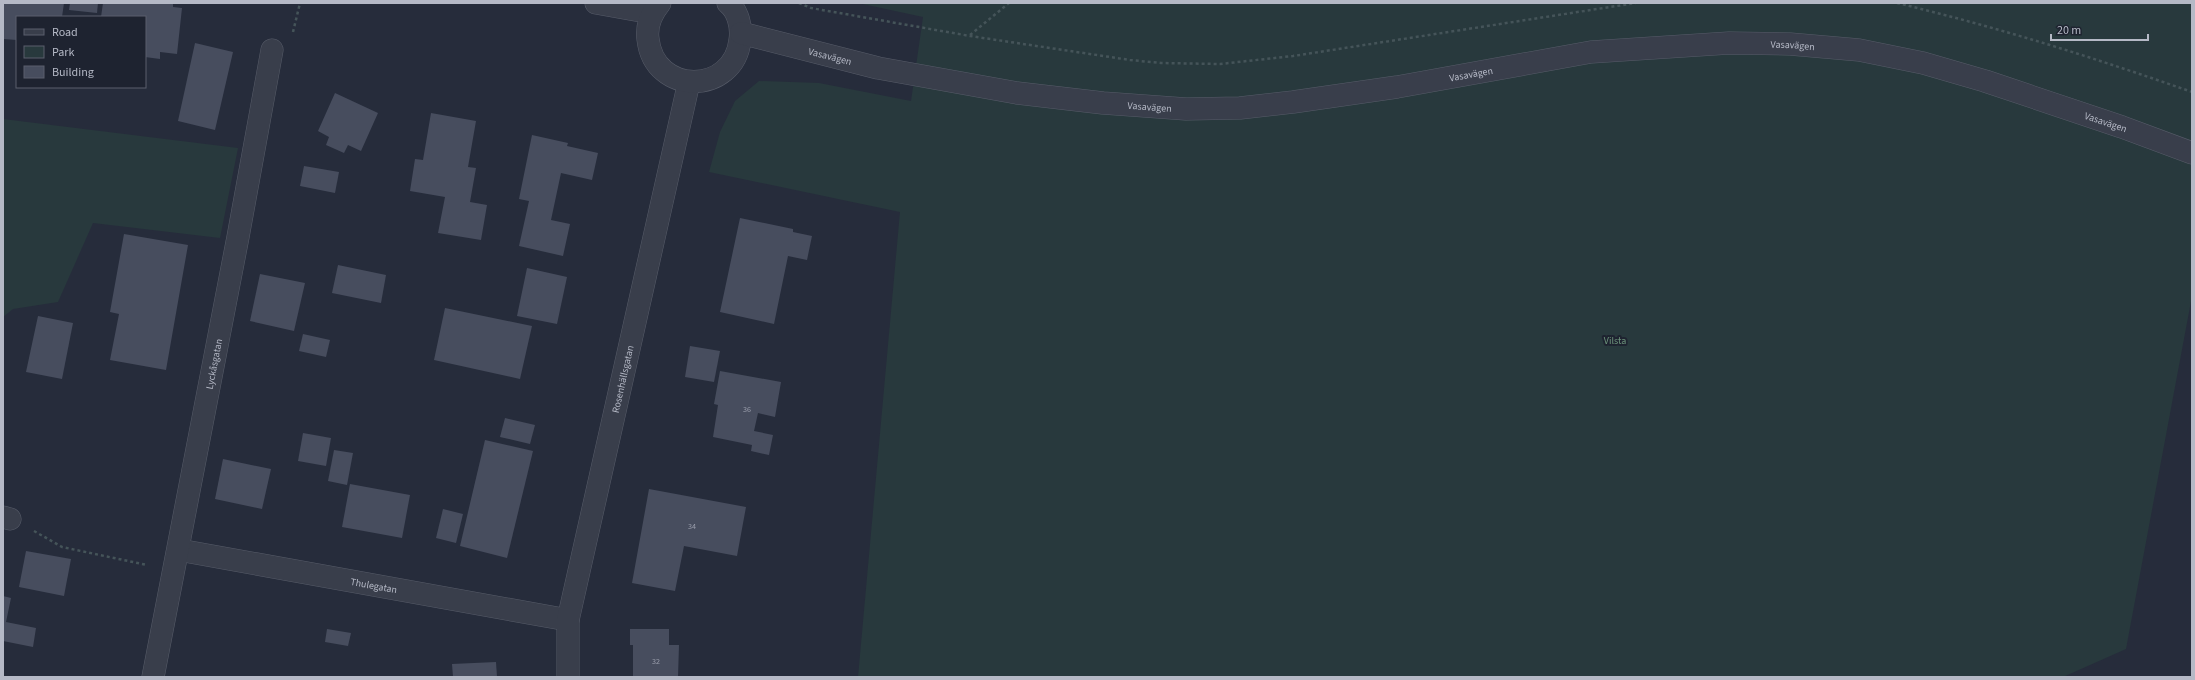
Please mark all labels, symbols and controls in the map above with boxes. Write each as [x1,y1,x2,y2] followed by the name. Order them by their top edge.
[16,16,146,88] legend
[2051,16,2148,42] scale bar
[2057,22,2081,39] text: 20 m
[52,24,78,41] text: Road
[1771,38,1815,54] street label: Vasavägen
[52,44,74,61] text: Park
[807,44,853,69] street label: Vasavägen
[52,64,94,81] text: Building
[1448,64,1494,85] street label: Vasavägen
[1127,99,1172,116] street label: Vasavägen
[2082,109,2129,136] street label: Vasavägen
[1604,334,1626,348] park label: Vilsta
[203,337,226,391] street label: Lyckåsgatan
[609,344,638,414] street label: Rosenhällsgatan
[743,404,751,415] house number: 36
[688,521,696,532] house number: 34
[349,575,398,597] street label: Thulegatan
[652,656,660,667] house number: 32

